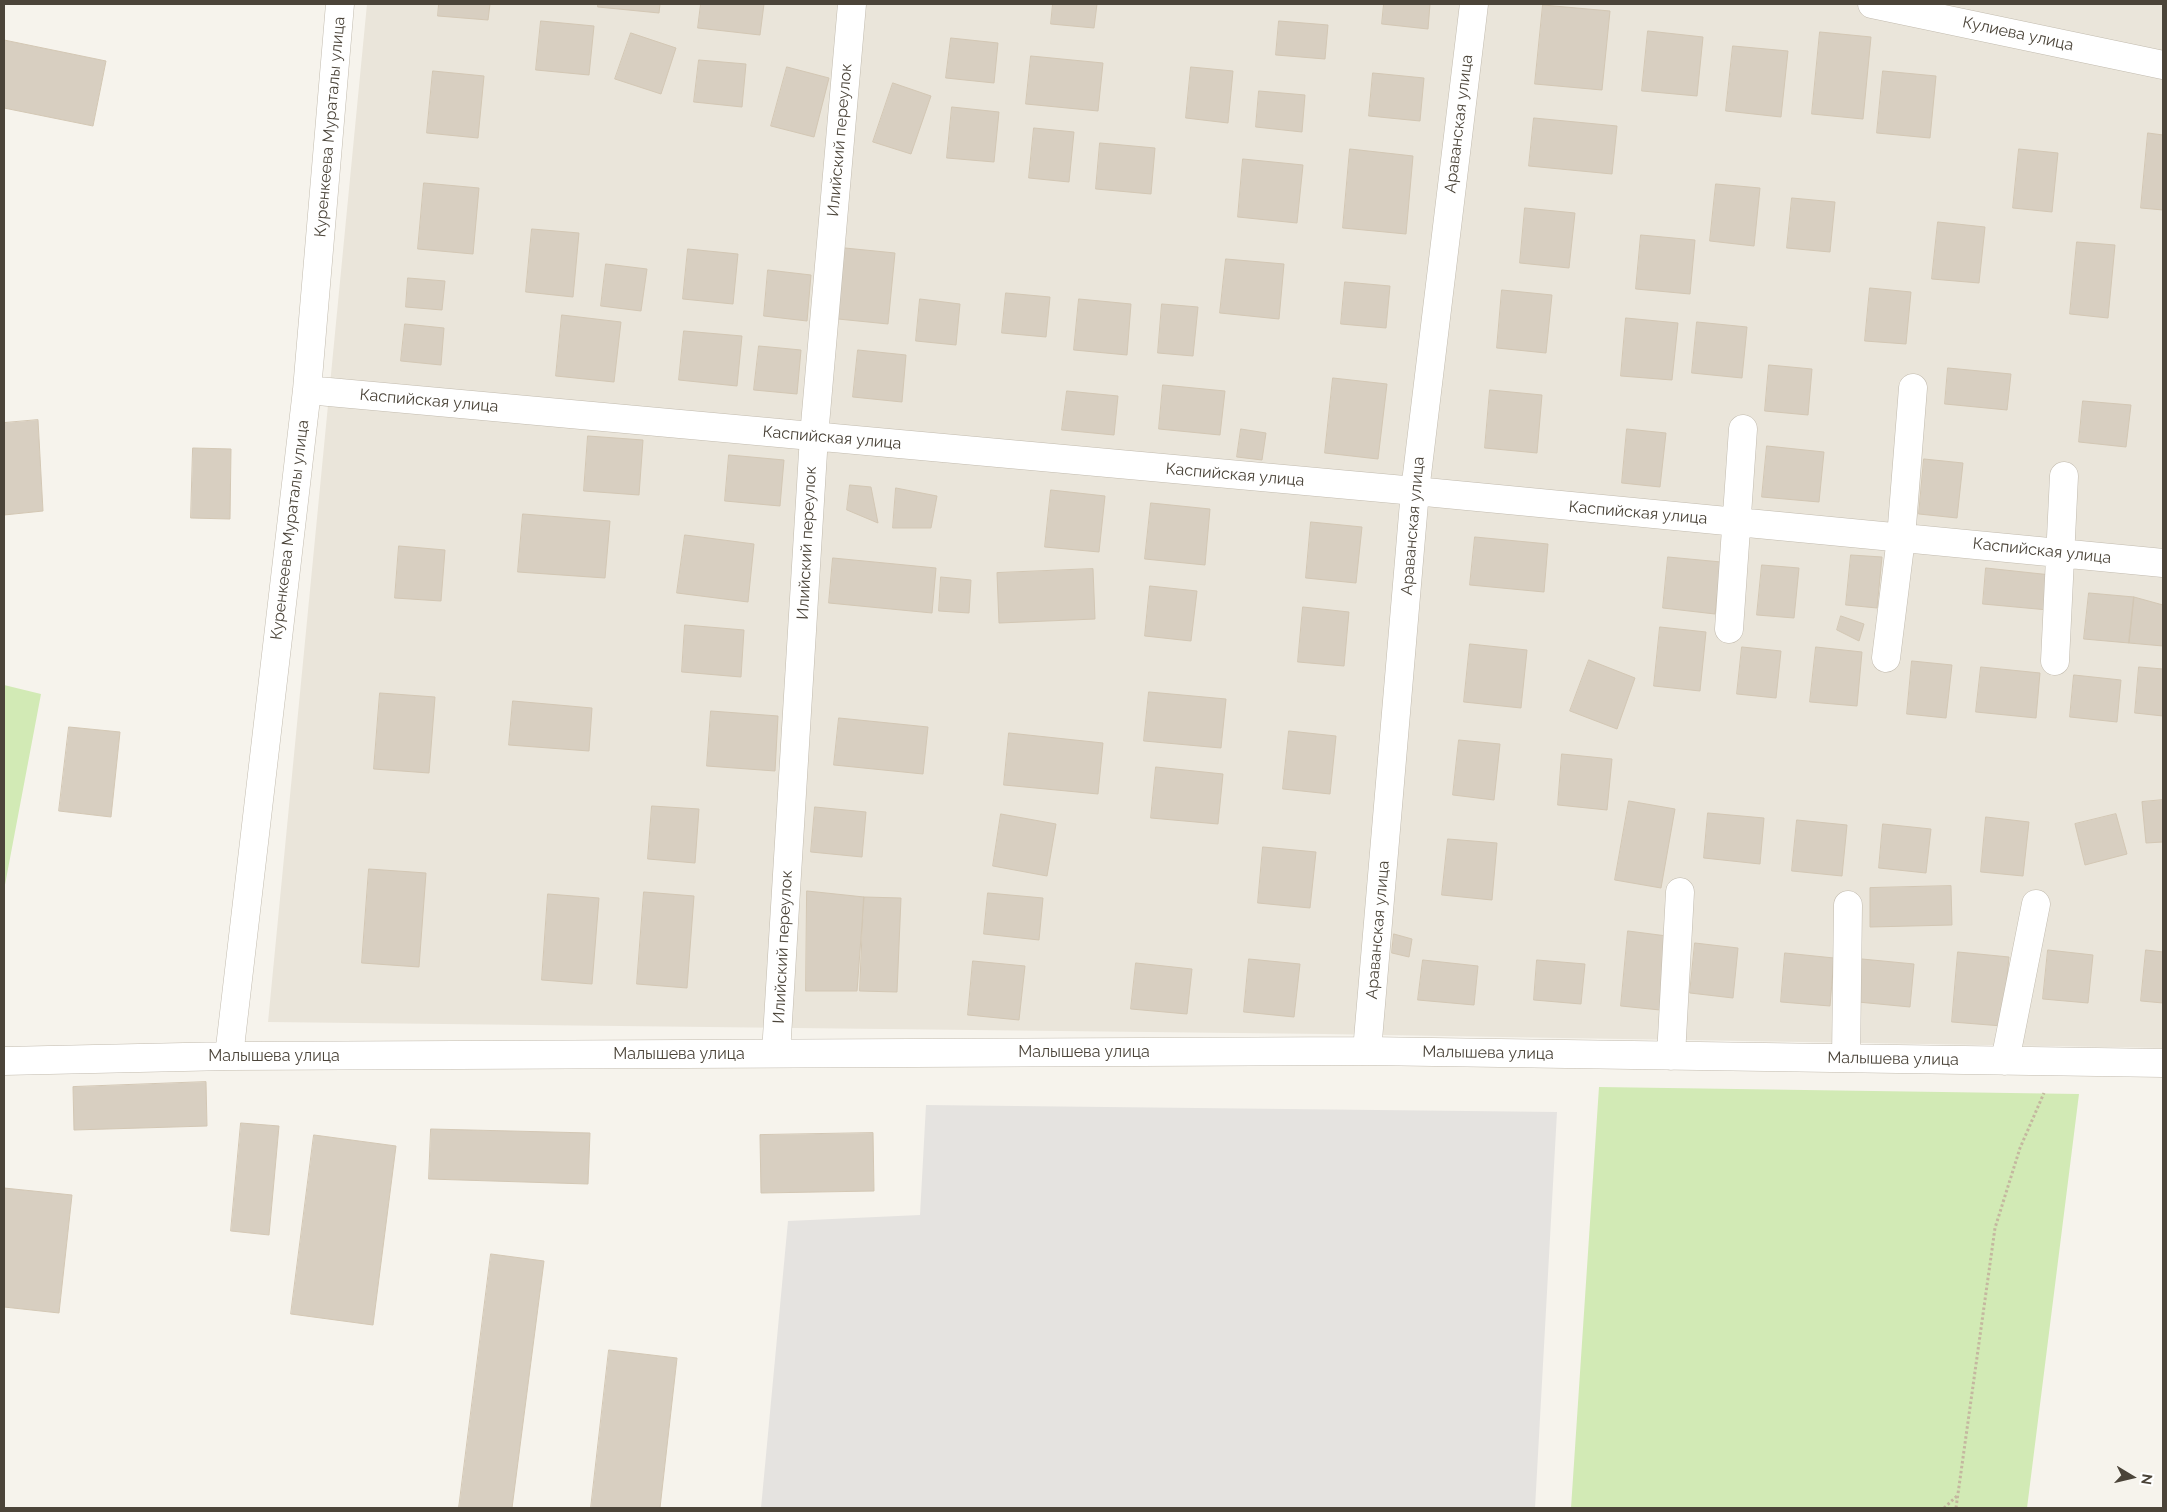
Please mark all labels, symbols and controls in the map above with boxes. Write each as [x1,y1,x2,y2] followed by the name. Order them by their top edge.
[1961,13,2075,55] street label: Кулиева улица
[311,16,349,238] street label: Куренкеева Мураталы улица
[1441,54,1477,194] street label: Араванская улица
[824,63,856,217] street label: Илийский переулок
[359,385,499,417] street label: Каспийская улица
[267,419,313,641] street label: Куренкеева Мураталы улица
[762,422,902,454] street label: Каспийская улица
[1397,456,1429,596] street label: Араванская улица
[1165,459,1305,491] street label: Каспийская улица
[793,466,821,620] street label: Илийский переулок
[1568,497,1708,529] street label: Каспийская улица
[1972,534,2112,568] street label: Каспийская улица
[1362,860,1394,1000] street label: Араванская улица
[769,870,797,1024] street label: Илийский переулок
[1018,1042,1150,1062] street label: Малышева улица
[1422,1042,1554,1064] street label: Малышева улица
[613,1044,745,1064] street label: Малышева улица
[208,1046,340,1066] street label: Малышева улица
[1827,1048,1959,1070] street label: Малышева улица
[2107,1452,2157,1502] north arrow
[2138,1473,2156,1486] text: N

